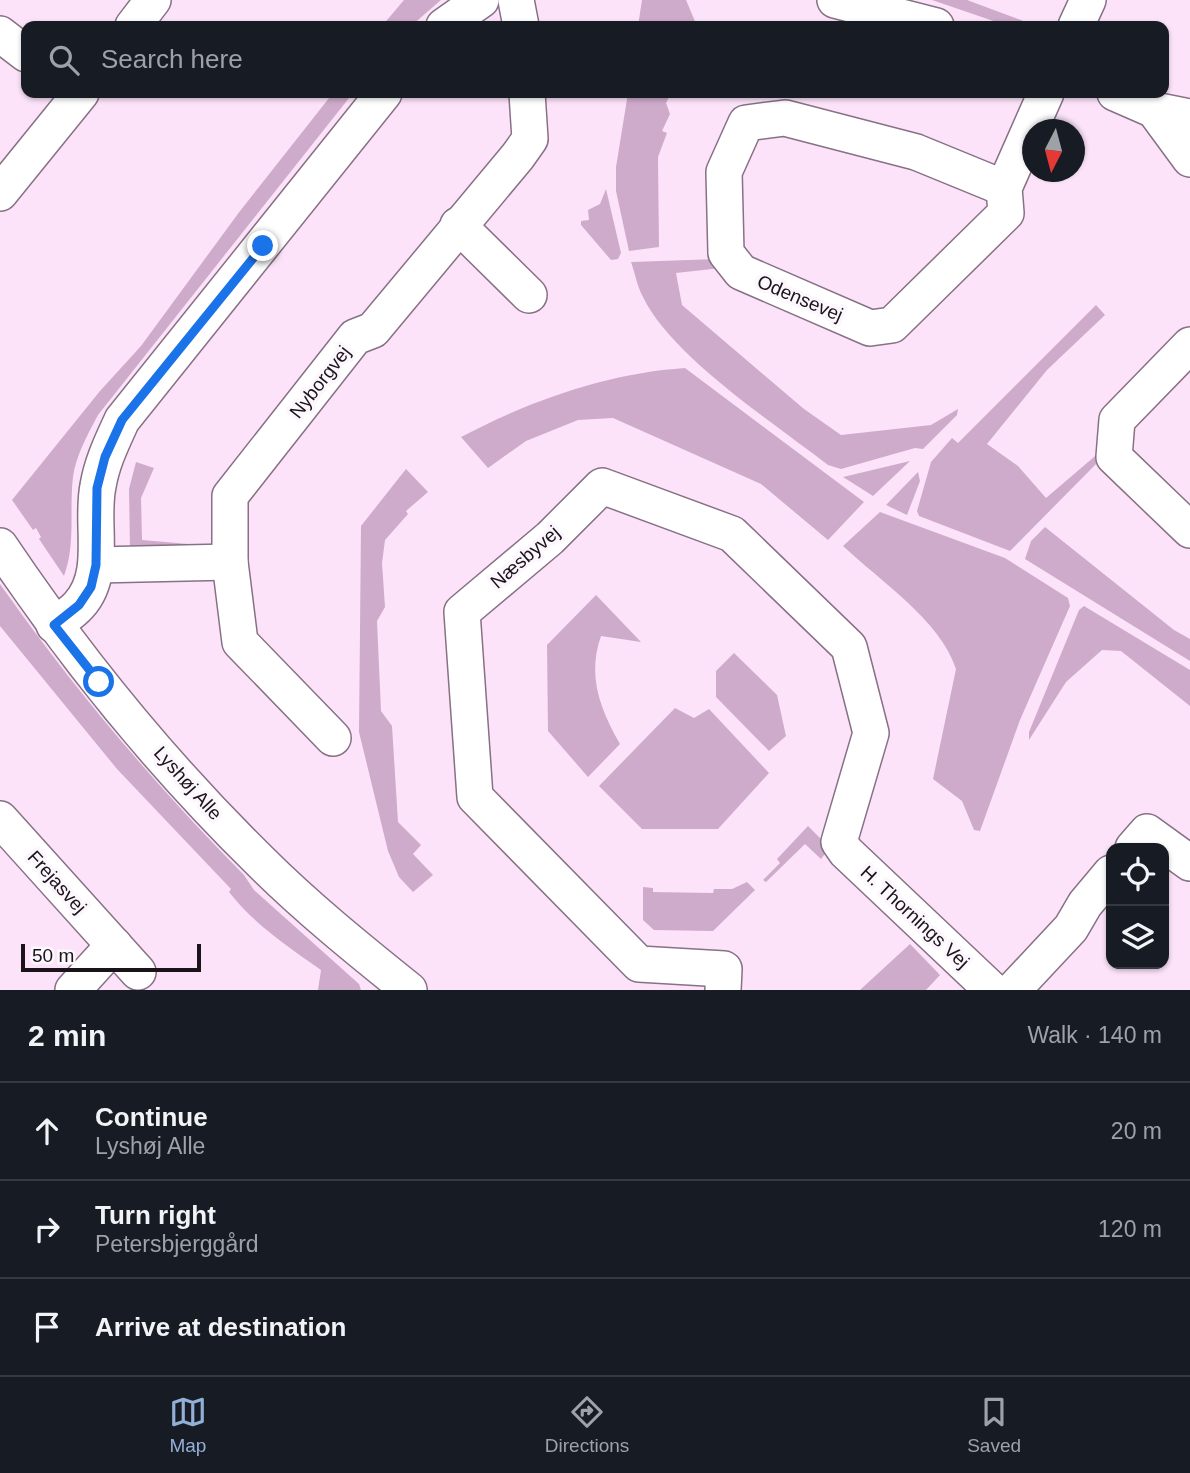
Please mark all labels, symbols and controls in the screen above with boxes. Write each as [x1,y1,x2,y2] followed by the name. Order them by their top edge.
[21,21,1169,98] search box
[45,41,83,79] icon: search
[101,44,243,74] text: Search here
[1022,119,1085,182] north arrow
[247,230,278,261] route end
[754,271,846,325] street label: Odensevej
[285,342,355,422] street label: Nyborgvej
[486,521,564,593] street label: Næsbyvej
[83,666,114,697] route start
[150,742,226,824] street label: Lyshøj Alle
[1106,843,1169,969] map controls
[1106,843,1169,906] button: locate
[23,846,91,918] street label: Frejasvej
[857,862,973,972] street label: H. Thornings Vej
[1106,906,1169,969] button: layers
[21,941,201,973] scale bar
[32,945,74,966] text: 50 m
[28,1019,106,1052] text: 2 min
[1027,1022,1162,1048] text: Walk · 140 m
[95,1102,208,1132] text: Continue
[28,1112,66,1150] icon: ahead
[1111,1118,1162,1144] text: 20 m
[95,1133,205,1159] text: Lyshøj Alle
[95,1200,216,1230] text: Turn right
[28,1210,66,1248] icon: right
[1098,1216,1162,1242] text: 120 m
[95,1231,259,1257] text: Petersbjerggård
[28,1308,66,1346] icon: arrive
[95,1312,346,1342] text: Arrive at destination
[169,1393,207,1457] tab: Map
[545,1393,629,1457] tab: Directions
[967,1393,1021,1457] tab: Saved

